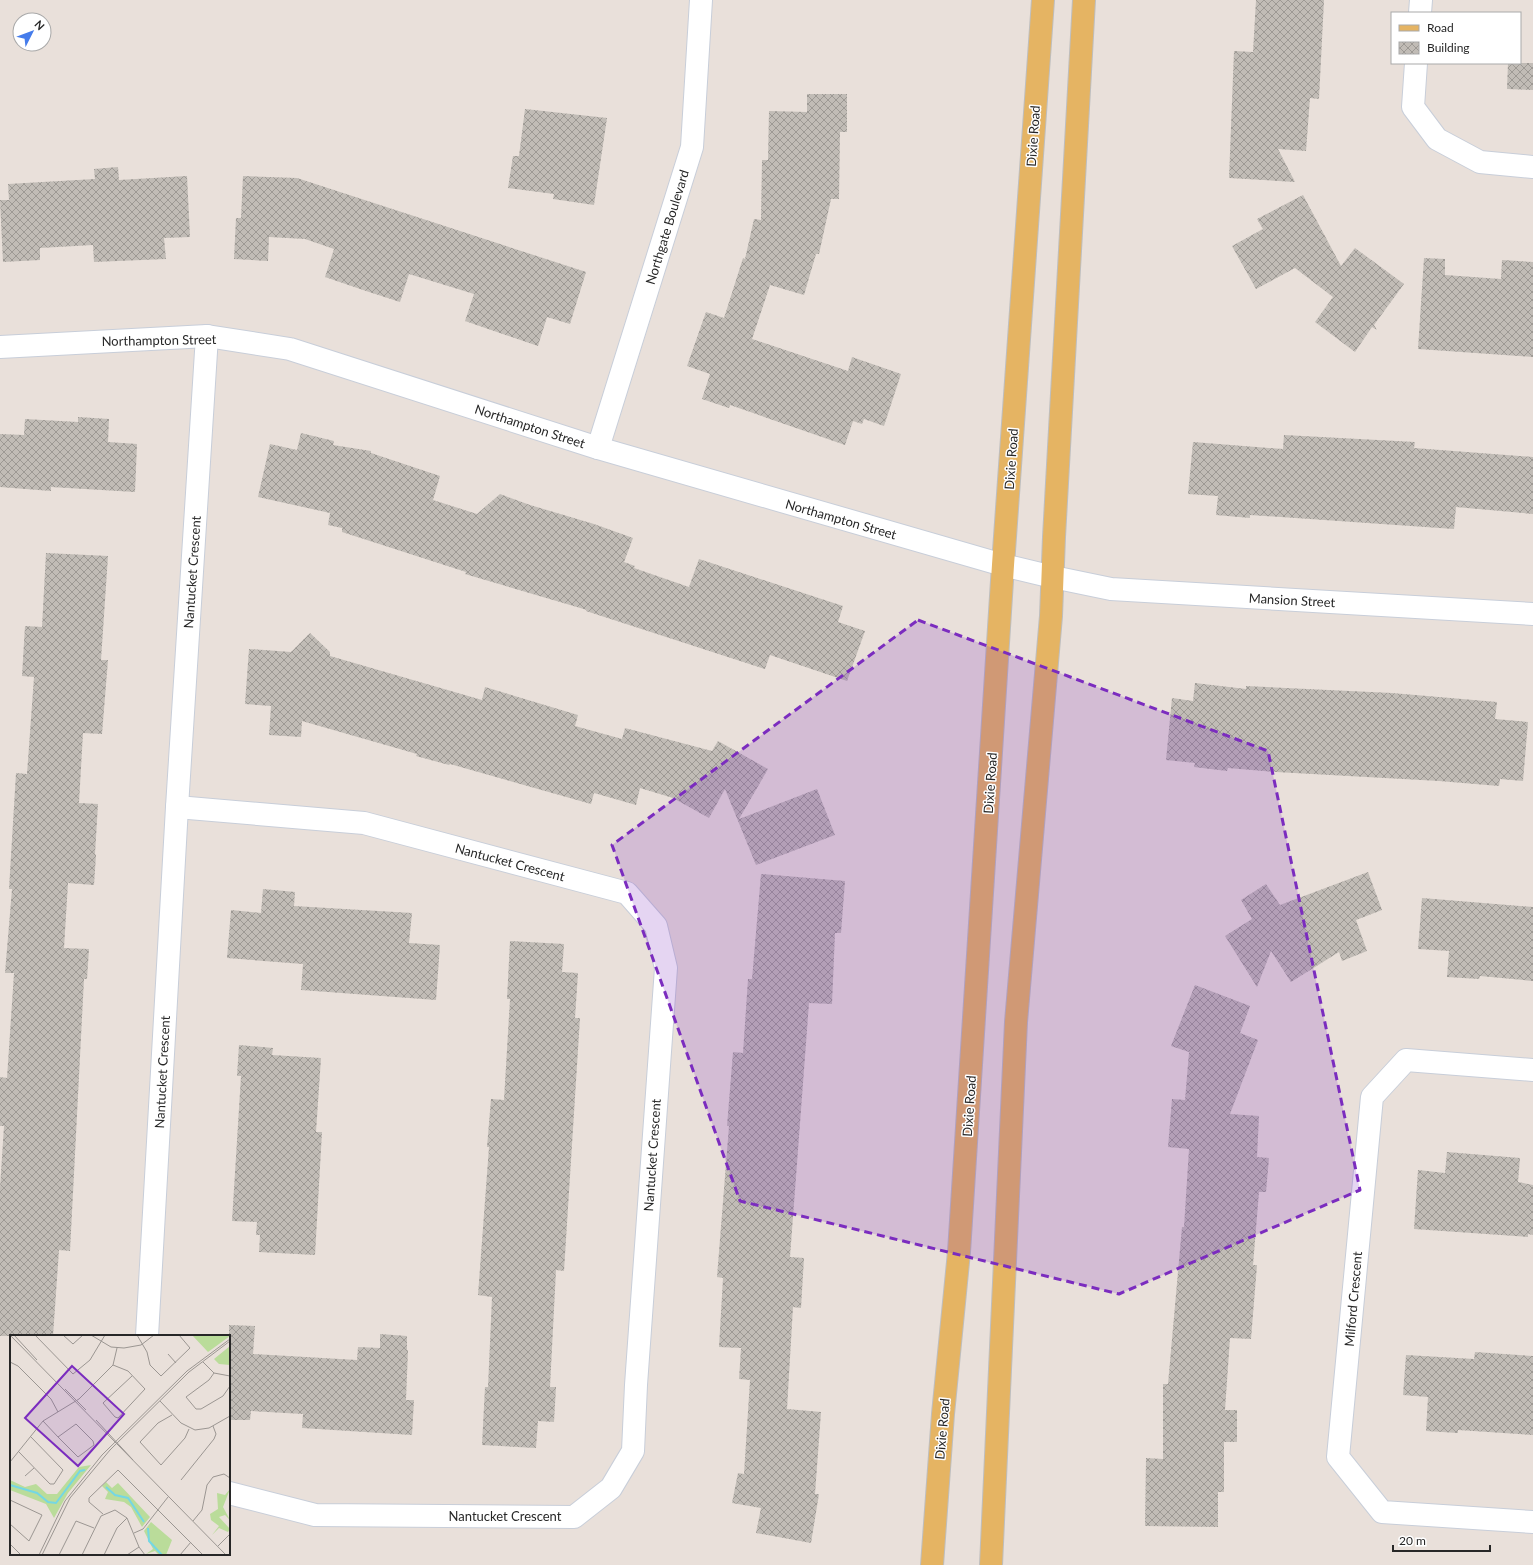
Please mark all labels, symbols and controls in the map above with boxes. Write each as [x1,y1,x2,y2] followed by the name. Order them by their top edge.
[12,12,52,52] north arrow
[1391,12,1521,64] legend
[32,17,47,32] text: N
[1427,20,1454,35] text: Road
[1427,40,1470,55] text: Building
[1023,105,1043,167] street label: Dixie Road
[642,168,692,286] street label: Northgate Boulevard
[101,331,217,349] street label: Northampton Street
[473,401,587,451] street label: Northampton Street
[1001,428,1021,490] street label: Dixie Road
[784,495,899,543] street label: Northampton Street
[180,515,204,629] street label: Nantucket Crescent
[1248,590,1336,610] street label: Mansion Street
[980,752,1000,814] street label: Dixie Road
[453,840,567,884] street label: Nantucket Crescent
[151,1015,173,1129] street label: Nantucket Crescent
[959,1075,979,1137] street label: Dixie Road
[640,1098,664,1212] street label: Nantucket Crescent
[1341,1250,1365,1347] street label: Milford Crescent
[10,1335,230,1555] inset map
[931,1398,953,1460] street label: Dixie Road
[449,1508,562,1524] street label: Nantucket Crescent
[1393,1527,1490,1553] scale bar
[1399,1533,1426,1548] text: 20 m

